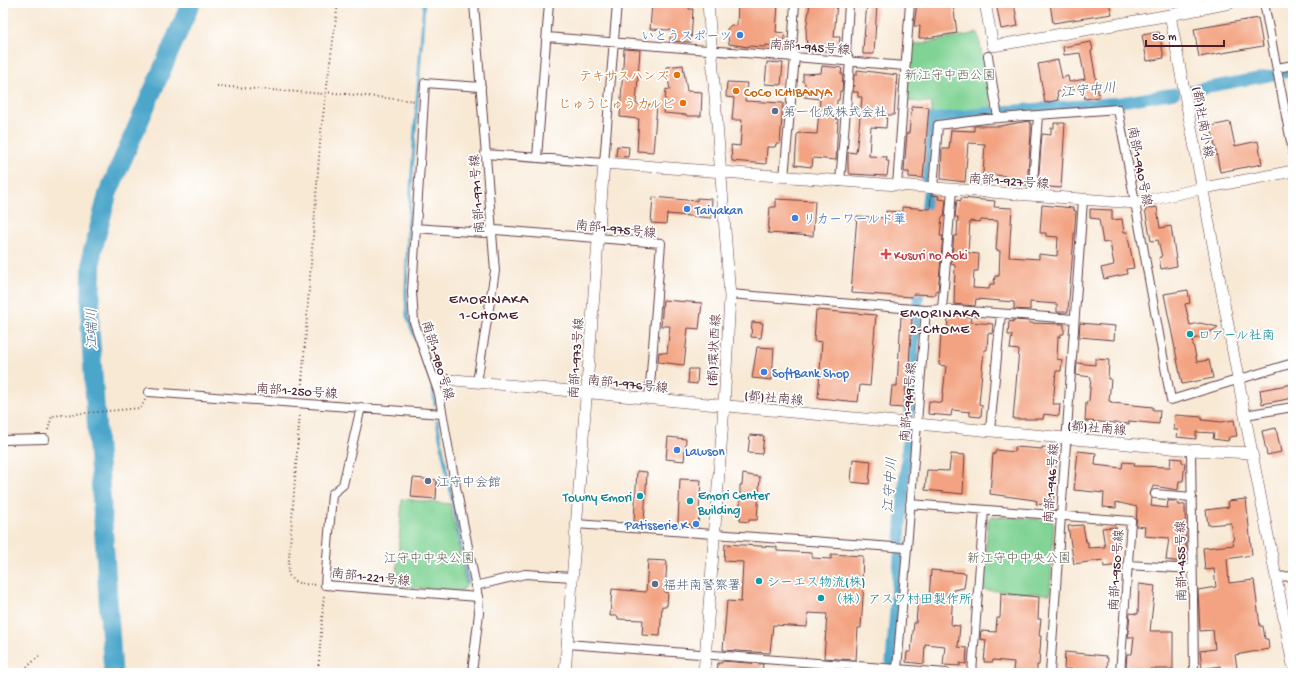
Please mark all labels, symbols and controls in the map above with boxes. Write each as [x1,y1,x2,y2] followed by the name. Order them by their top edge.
[1146,22,1224,48] scale bar
[641,30,732,45] place label: いとうスポーツ
[735,30,745,40] marker: いとうスポーツ
[1152,31,1177,45] text: 50 m
[769,37,852,59] street label: 南部1-945号線
[904,68,996,84] park label: 新江守中西公園
[579,70,669,85] place label: テキサスハンズ
[672,70,682,80] marker: テキサスハンズ
[1059,80,1117,102] water label: 江守中川
[1188,85,1215,160] street label: (都)社南小線
[731,86,741,96] marker: CoCo ICHIBANYA
[744,86,833,101] place label: CoCo ICHIBANYA
[559,98,675,113] place label: じゅうじゅうカルビ
[678,98,688,108] marker: じゅうじゅうカルビ
[783,105,887,121] place label: 第一化成株式会社
[770,106,780,116] marker: 第一化成株式会社
[1123,125,1155,209] street label: 南部1-940号線
[467,152,489,234] street label: 南部1-971号線
[968,171,1051,193] street label: 南部1-927号線
[682,204,692,214] marker: Taiyakan
[694,204,744,219] place label: Taiyakan
[790,213,800,223] marker: リカーワールド華
[803,213,906,228] place label: リカーワールド華
[574,218,658,242] street label: 南部1-975号線
[881,249,891,259] marker: Kusuri no Aoki
[894,249,968,264] place label: Kusuri no Aoki
[449,292,529,325] district label: EMORINAKA 1-CHOME
[900,306,980,339] district label: EMORINAKA 2-CHOME
[84,308,102,350] water label: 江端川
[705,313,725,387] street label: (都)環状西線
[566,316,588,399] street label: 南部1-973号線
[417,319,457,403] street label: 南部1-980号線
[1185,329,1195,339] marker: ロアール社南
[1198,329,1275,344] place label: ロアール社南
[898,360,921,443] street label: 南部1-949号線
[759,367,769,377] marker: SoftBank Shop
[772,367,850,382] place label: SoftBank Shop
[587,373,670,397] street label: 南部1-976号線
[255,381,339,403] street label: 南部1-250号線
[744,389,805,410] street label: (都)社南線
[1067,419,1128,440] street label: (都)社南線
[1041,441,1063,524] street label: 南部1-946号線
[672,445,682,455] marker: Lawson
[685,445,726,460] place label: Lawson
[880,457,902,514] water label: 江守中川
[423,476,433,486] marker: 江守中会館
[436,476,501,491] place label: 江守中会館
[697,489,771,519] place label: Emori Center Building
[562,491,632,506] place label: Towny Emori
[635,491,645,501] marker: Towny Emori
[685,496,695,506] marker: Emori Center Building
[624,519,690,534] place label: Patisserie K
[691,519,701,529] marker: Patisserie K
[1173,519,1191,602] street label: 南部1-455号線
[1106,528,1128,612] street label: 南部1-950号線
[383,551,475,567] park label: 江守中中央公園
[967,551,1071,567] park label: 新江守中中央公園
[331,566,412,590] street label: 南部1-221号線
[754,576,764,586] marker: シーエス物流(株)
[767,576,865,591] place label: シーエス物流(株)
[663,578,741,594] place label: 福井南警察署
[650,579,660,589] marker: 福井南警察署
[829,592,972,608] place label: （株）アスワ村田製作所
[816,593,826,603] marker: （株）アスワ村田製作所

